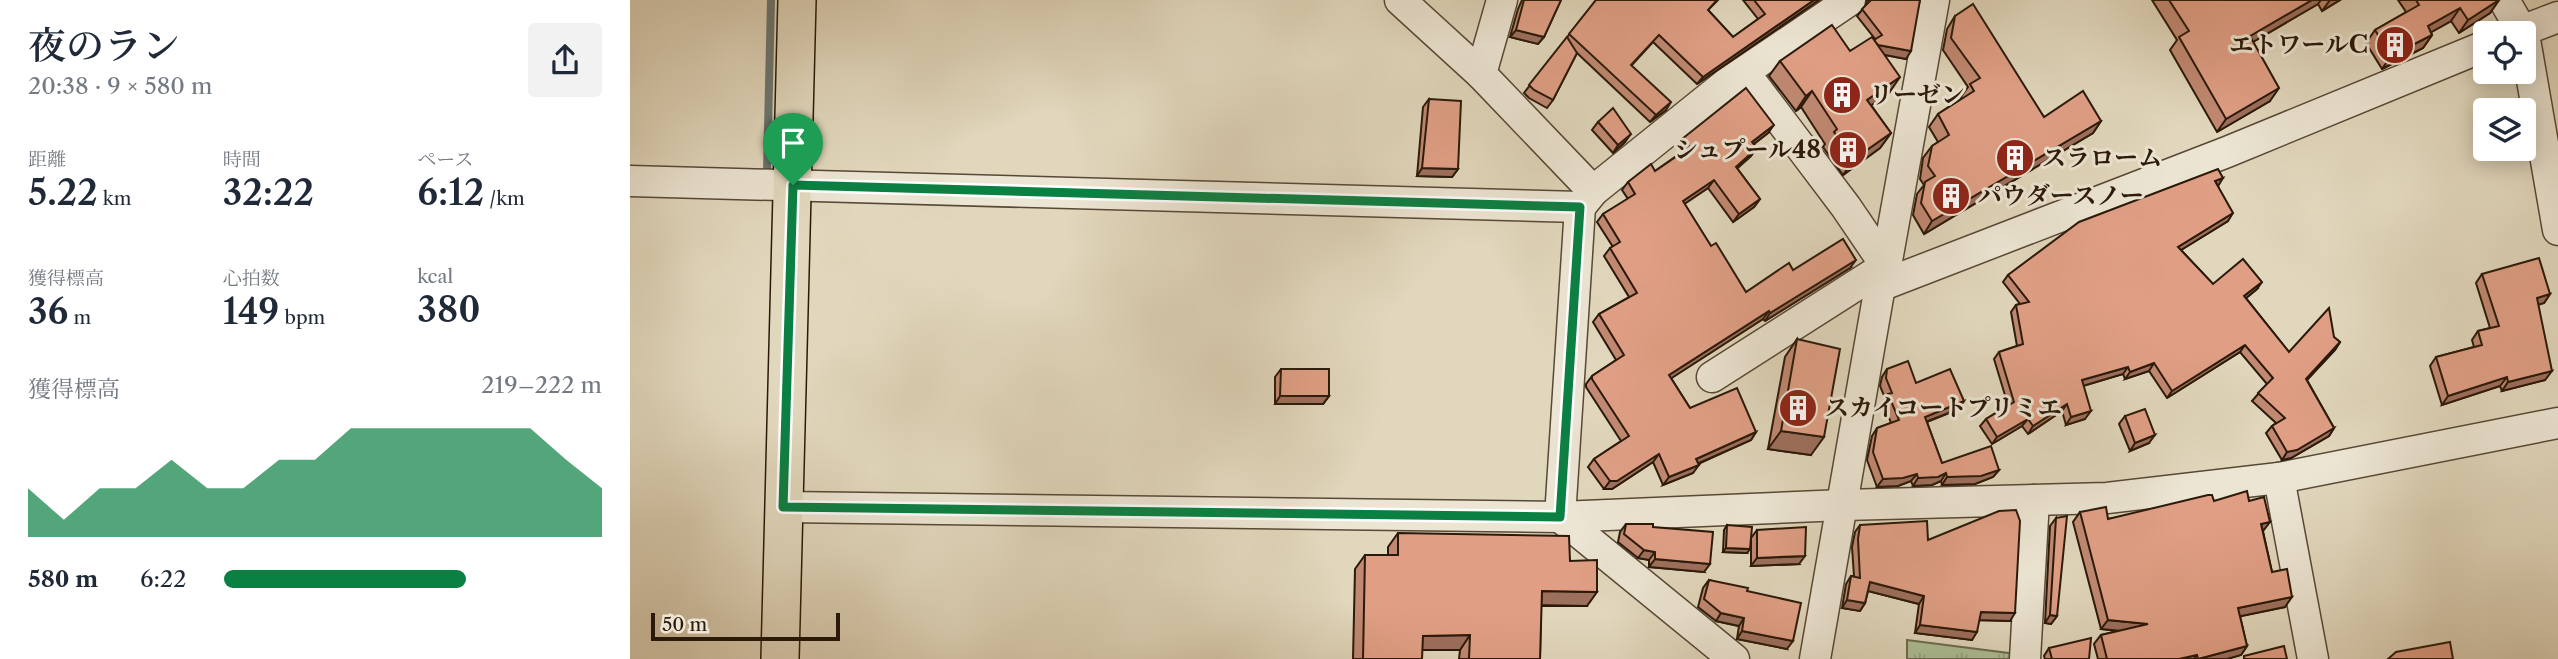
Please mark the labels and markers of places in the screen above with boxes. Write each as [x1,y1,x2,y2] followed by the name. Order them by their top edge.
[2374,24,2416,66] building icon: エトワールC
[2229,30,2368,59] place label: エトワールC
[1821,74,1863,116] building icon: リーゼン
[1869,80,1965,109] place label: リーゼン
[763,113,823,185] pin
[1827,129,1869,171] building icon: シュプール48
[1674,135,1821,164] place label: シュプール48
[1994,137,2036,179] building icon: スラローム
[2042,143,2162,172] place label: スラローム
[1930,175,1972,217] building icon: パウダースノー
[1978,181,2144,210] place label: パウダースノー
[1777,387,1819,429] building icon: スカイコートプリミエ
[1825,393,2062,422] place label: スカイコートプリミエ

